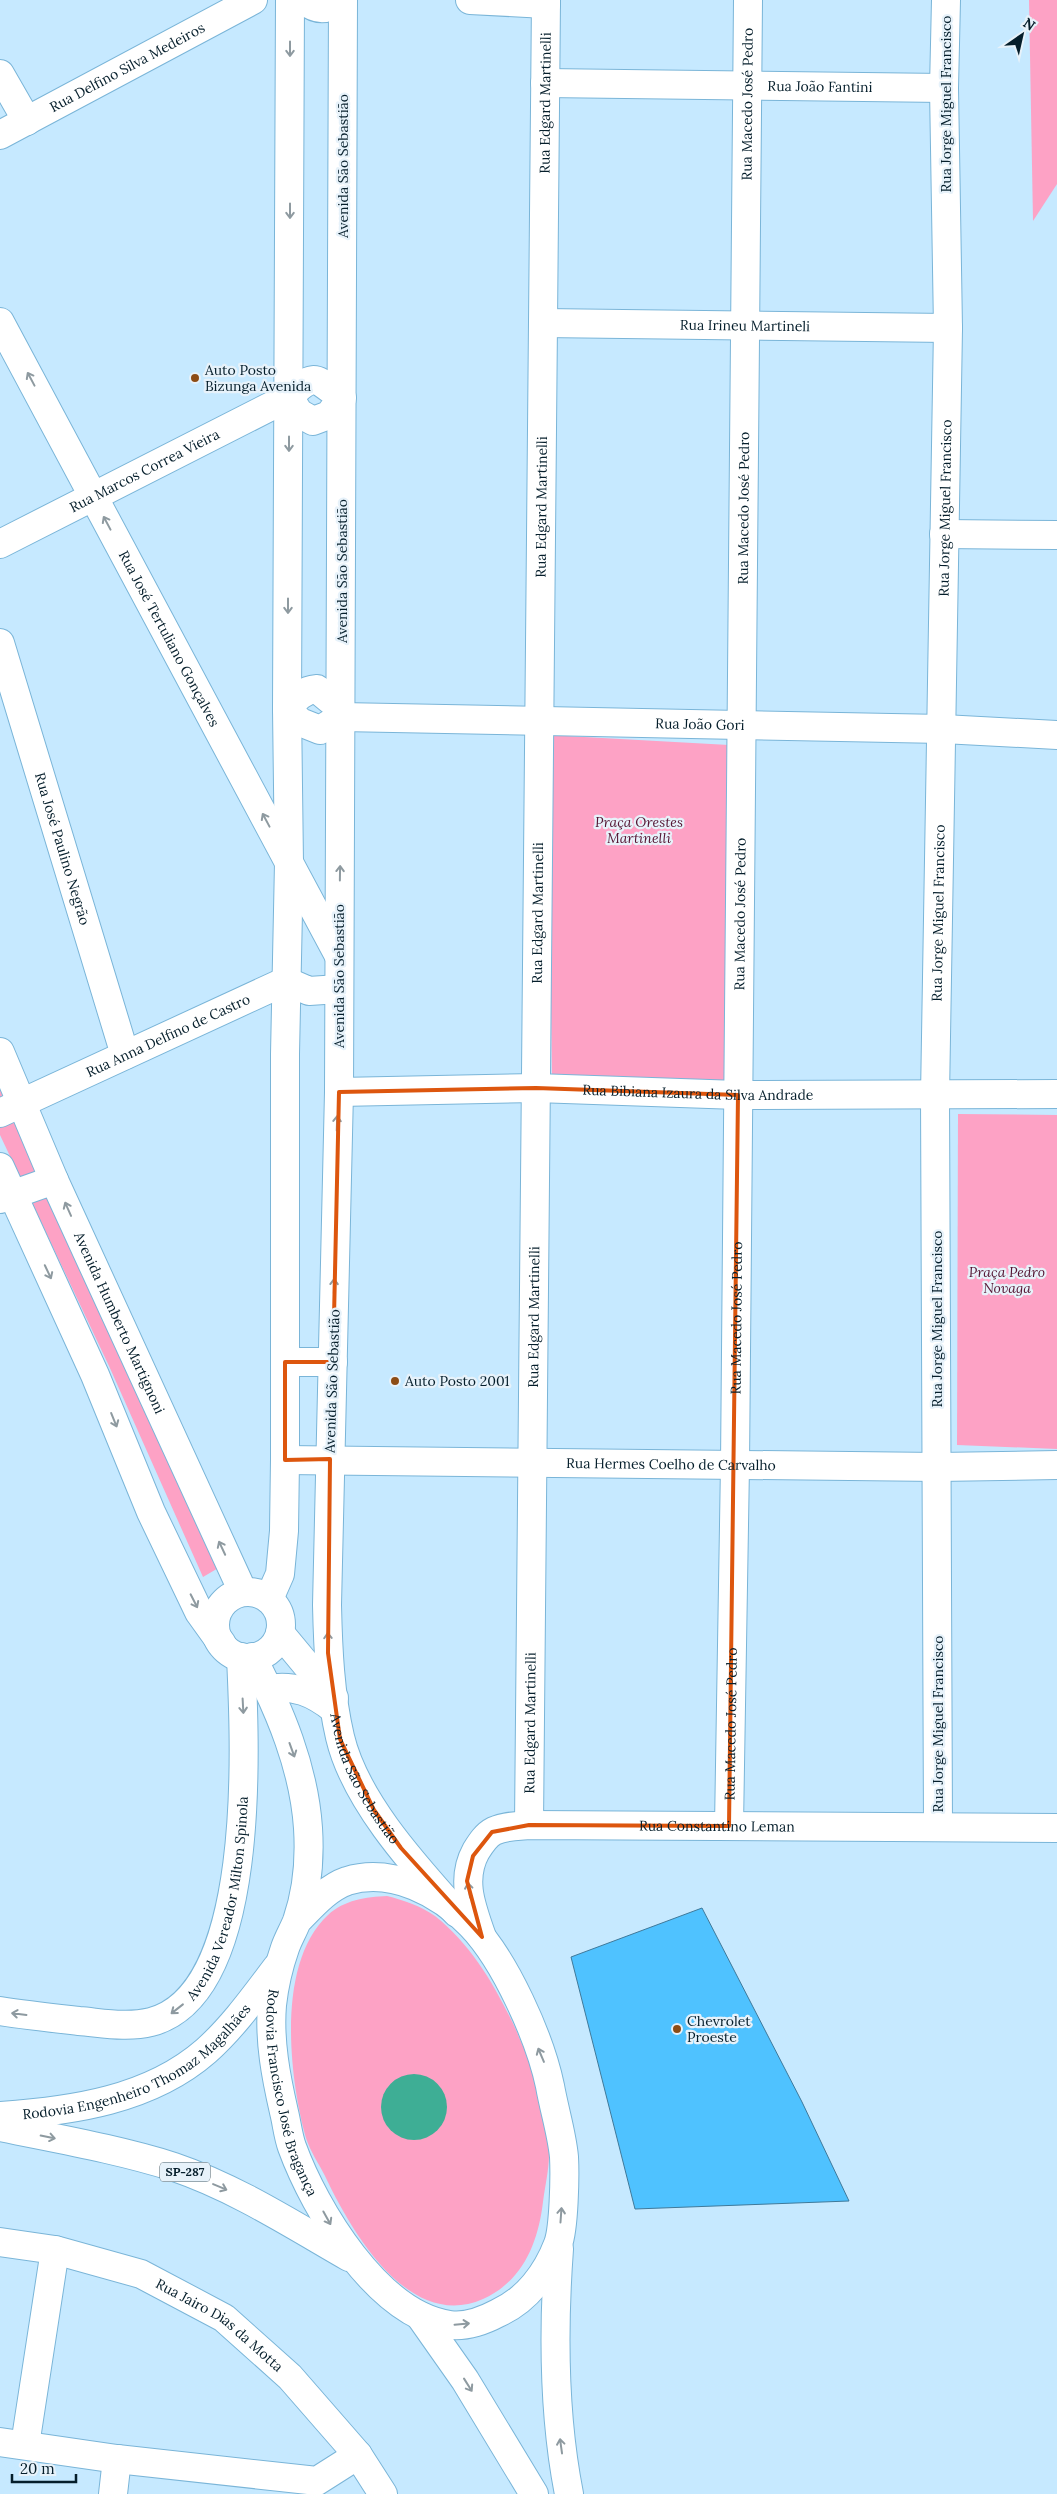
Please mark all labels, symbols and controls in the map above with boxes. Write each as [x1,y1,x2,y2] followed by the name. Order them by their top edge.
[997,10,1047,60] north arrow
[1020,14,1039,35] text: N
[937,16,955,192] street label: Rua Jorge Miguel Francisco
[46,18,208,116] street label: Rua Delfino Silva Medeiros
[737,28,757,181] street label: Rua Macedo José Pedro
[535,32,555,174] street label: Rua Edgard Martinelli
[285,40,295,56] one-way arrow
[767,77,873,96] street label: Rua João Fantini
[334,94,352,239] street label: Avenida São Sebastião
[285,202,295,219] one-way arrow
[680,316,810,335] street label: Rua Irineu Martineli
[204,361,311,395] place label: Auto Posto Bizunga Avenida
[26,372,36,387] one-way arrow
[189,372,201,384] marker: Auto Posto Bizunga Avenida
[934,419,955,597] street label: Rua Jorge Miguel Francisco
[66,425,222,516] street label: Rua Marcos Correa Vieira
[734,432,753,585] street label: Rua Macedo José Pedro
[284,435,294,451] one-way arrow
[532,436,551,578] street label: Rua Edgard Martinelli
[333,499,351,644] street label: Avenida São Sebastião
[102,516,112,530] one-way arrow
[115,547,224,730] street label: Rua José Tertuliano Gonçalves
[283,598,293,614] one-way arrow
[655,714,745,734] street label: Rua João Gori
[31,770,94,927] street label: Rua José Paulino Negrão
[261,813,271,828] one-way arrow
[595,813,683,847] park label: Praça Orestes Martinelli
[928,824,949,1002] street label: Rua Jorge Miguel Francisco
[730,838,750,991] street label: Rua Macedo José Pedro
[528,842,547,984] street label: Rua Edgard Martinelli
[335,865,345,882] one-way arrow
[330,904,348,1049] street label: Avenida São Sebastião
[83,990,253,1081] street label: Rua Anna Delfino de Castro
[582,1081,814,1104] street label: Rua Bibiana Izaura da Silva Andrade
[333,1115,342,1131] one-way arrow
[62,1202,72,1217] one-way arrow
[70,1228,169,1417] street label: Avenida Humberto Martignoni
[928,1231,946,1407] street label: Rua Jorge Miguel Francisco
[727,1242,746,1395] street label: Rua Macedo José Pedro
[524,1246,543,1388] street label: Rua Edgard Martinelli
[969,1263,1045,1297] park label: Praça Pedro Novaga
[44,1264,53,1279] one-way arrow
[329,1278,339,1294] one-way arrow
[320,1309,344,1454] street label: Avenida São Sebastião
[404,1372,510,1390] place label: Auto Posto 2001
[389,1375,401,1387] marker: Auto Posto 2001
[109,1412,119,1427] one-way arrow
[566,1454,776,1474] street label: Rua Hermes Coelho de Carvalho
[217,1541,226,1556] one-way arrow
[190,1593,199,1608] one-way arrow
[323,1633,333,1649] one-way arrow
[929,1636,947,1812] street label: Rua Jorge Miguel Francisco
[720,1647,741,1801] street label: Rua Macedo José Pedro
[520,1652,540,1794] street label: Rua Edgard Martinelli
[238,1697,248,1713] one-way arrow
[326,1711,404,1847] street label: Avenida São Sebastião
[288,1742,297,1758] one-way arrow
[182,1796,252,2005] street label: Avenida Vereador Milton Spinola
[639,1817,795,1836] street label: Rua Constantino Leman
[463,1883,473,1899] one-way arrow
[262,1988,322,2199] street label: Rodovia Francisco José Bragança
[22,2000,255,2123] street label: Rodovia Engenheiro Thomaz Magalhães
[171,2004,184,2015] one-way arrow
[11,2009,27,2019] one-way arrow
[687,2012,751,2046] place label: Chevrolet Proeste
[671,2023,683,2035] marker: Chevrolet Proeste
[536,2048,546,2063] one-way arrow
[39,2132,55,2142] one-way arrow
[160,2162,210,2182] road number: SP-287
[212,2183,227,2192] one-way arrow
[557,2207,566,2223] one-way arrow
[323,2210,332,2225] one-way arrow
[153,2274,287,2376] street label: Rua Jairo Dias da Motta
[454,2320,470,2329] one-way arrow
[463,2378,473,2392] one-way arrow
[556,2438,566,2454] one-way arrow
[12,2452,76,2484] scale bar
[20,2459,55,2478] text: 20 m

